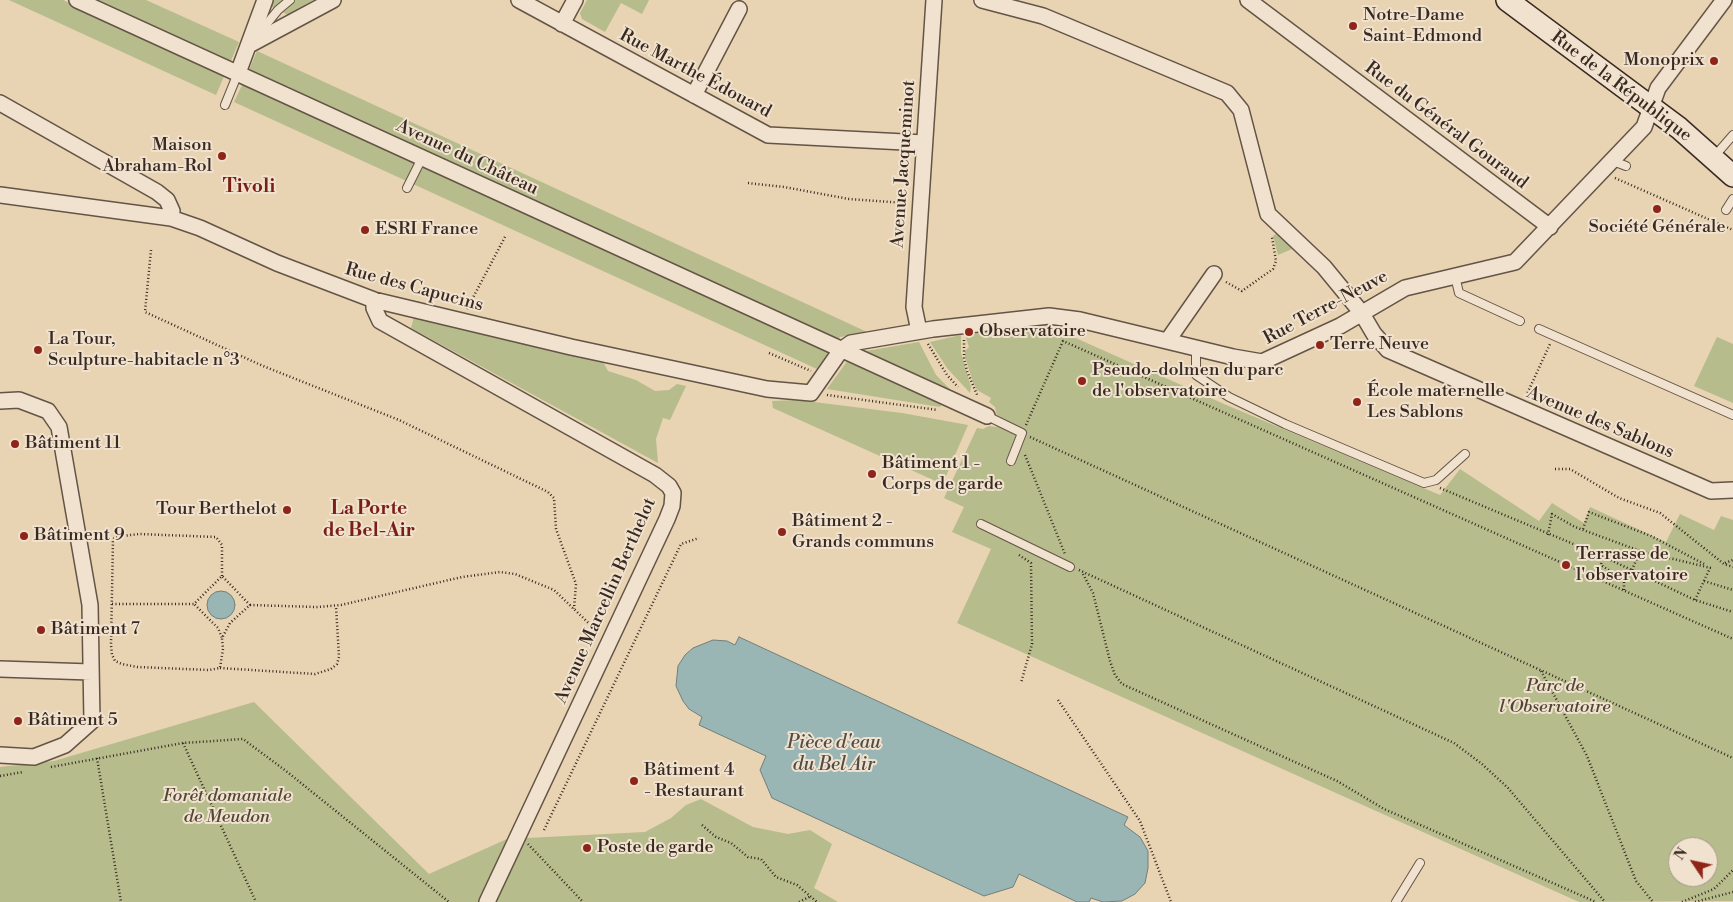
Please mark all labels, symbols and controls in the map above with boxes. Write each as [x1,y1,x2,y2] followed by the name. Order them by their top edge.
[1363,5,1482,48] place label: Notre-Dame Saint-Edmond
[1347,20,1359,32] marker: Notre-Dame Saint-Edmond
[615,25,775,123] street label: Rue Marthe Édouard
[1546,27,1696,147] street label: Rue de la République
[1624,50,1704,72] place label: Monoprix
[1708,55,1720,67] marker: Monoprix
[1360,58,1532,194] street label: Rue du Général Gouraud
[887,79,921,249] street label: Avenue Jacqueminot
[393,116,541,200] street label: Avenue du Château
[102,135,212,178] place label: Maison Abraham-Rol
[216,150,228,162] marker: Maison Abraham-Rol
[223,176,275,198] district label: Tivoli
[1651,203,1663,215] marker: Société Générale
[1589,217,1725,239] place label: Société Générale
[375,219,478,241] place label: ESRI France
[359,224,371,236] marker: ESRI France
[343,259,485,317] street label: Rue des Capucins
[1260,266,1392,350] street label: Rue Terre-Neuve
[979,321,1086,343] place label: Observatoire
[963,326,975,338] marker: Observatoire
[48,329,240,372] place label: La Tour, Sculpture-habitacle n°3
[1330,334,1429,356] place label: Terre Neuve
[1314,339,1326,351] marker: Terre Neuve
[32,344,44,356] marker: La Tour, Sculpture-habitacle n°3
[1092,360,1284,402] place label: Pseudo-dolmen du parc de l'observatoire
[1076,375,1088,387] marker: Pseudo-dolmen du parc de l'observatoire
[1367,381,1505,424] place label: École maternelle Les Sablons
[1523,382,1677,464] street label: Avenue des Sablons
[1351,396,1363,408] marker: École maternelle Les Sablons
[25,433,121,455] place label: Bâtiment 11
[9,438,21,450] marker: Bâtiment 11
[882,453,1003,496] place label: Bâtiment 1 - Corps de garde
[866,468,878,480] marker: Bâtiment 1 - Corps de garde
[551,495,661,707] street label: Avenue Marcellin Berthelot
[323,498,415,542] district label: La Porte de Bel-Air
[156,499,277,521] place label: Tour Berthelot
[281,504,293,516] marker: Tour Berthelot
[792,511,934,554] place label: Bâtiment 2 - Grands communs
[34,525,125,547] place label: Bâtiment 9
[776,526,788,538] marker: Bâtiment 2 - Grands communs
[18,530,30,542] marker: Bâtiment 9
[1576,544,1688,586] place label: Terrasse de l'observatoire
[1560,559,1572,571] marker: Terrasse de l'observatoire
[51,619,140,641] place label: Bâtiment 7
[35,624,47,636] marker: Bâtiment 7
[1499,676,1611,719] park label: Parc de l'Observatoire
[28,710,118,732] place label: Bâtiment 5
[12,715,24,727] marker: Bâtiment 5
[787,732,881,776] water label: Pièce d'eau du Bel Air
[644,760,744,802] place label: Bâtiment 4 - Restaurant
[628,775,640,787] marker: Bâtiment 4 - Restaurant
[163,786,291,829] park label: Forêt domaniale de Meudon
[597,837,714,859] place label: Poste de garde
[1668,837,1718,887] north arrow
[581,842,593,854] marker: Poste de garde
[1671,845,1692,864] text: N

